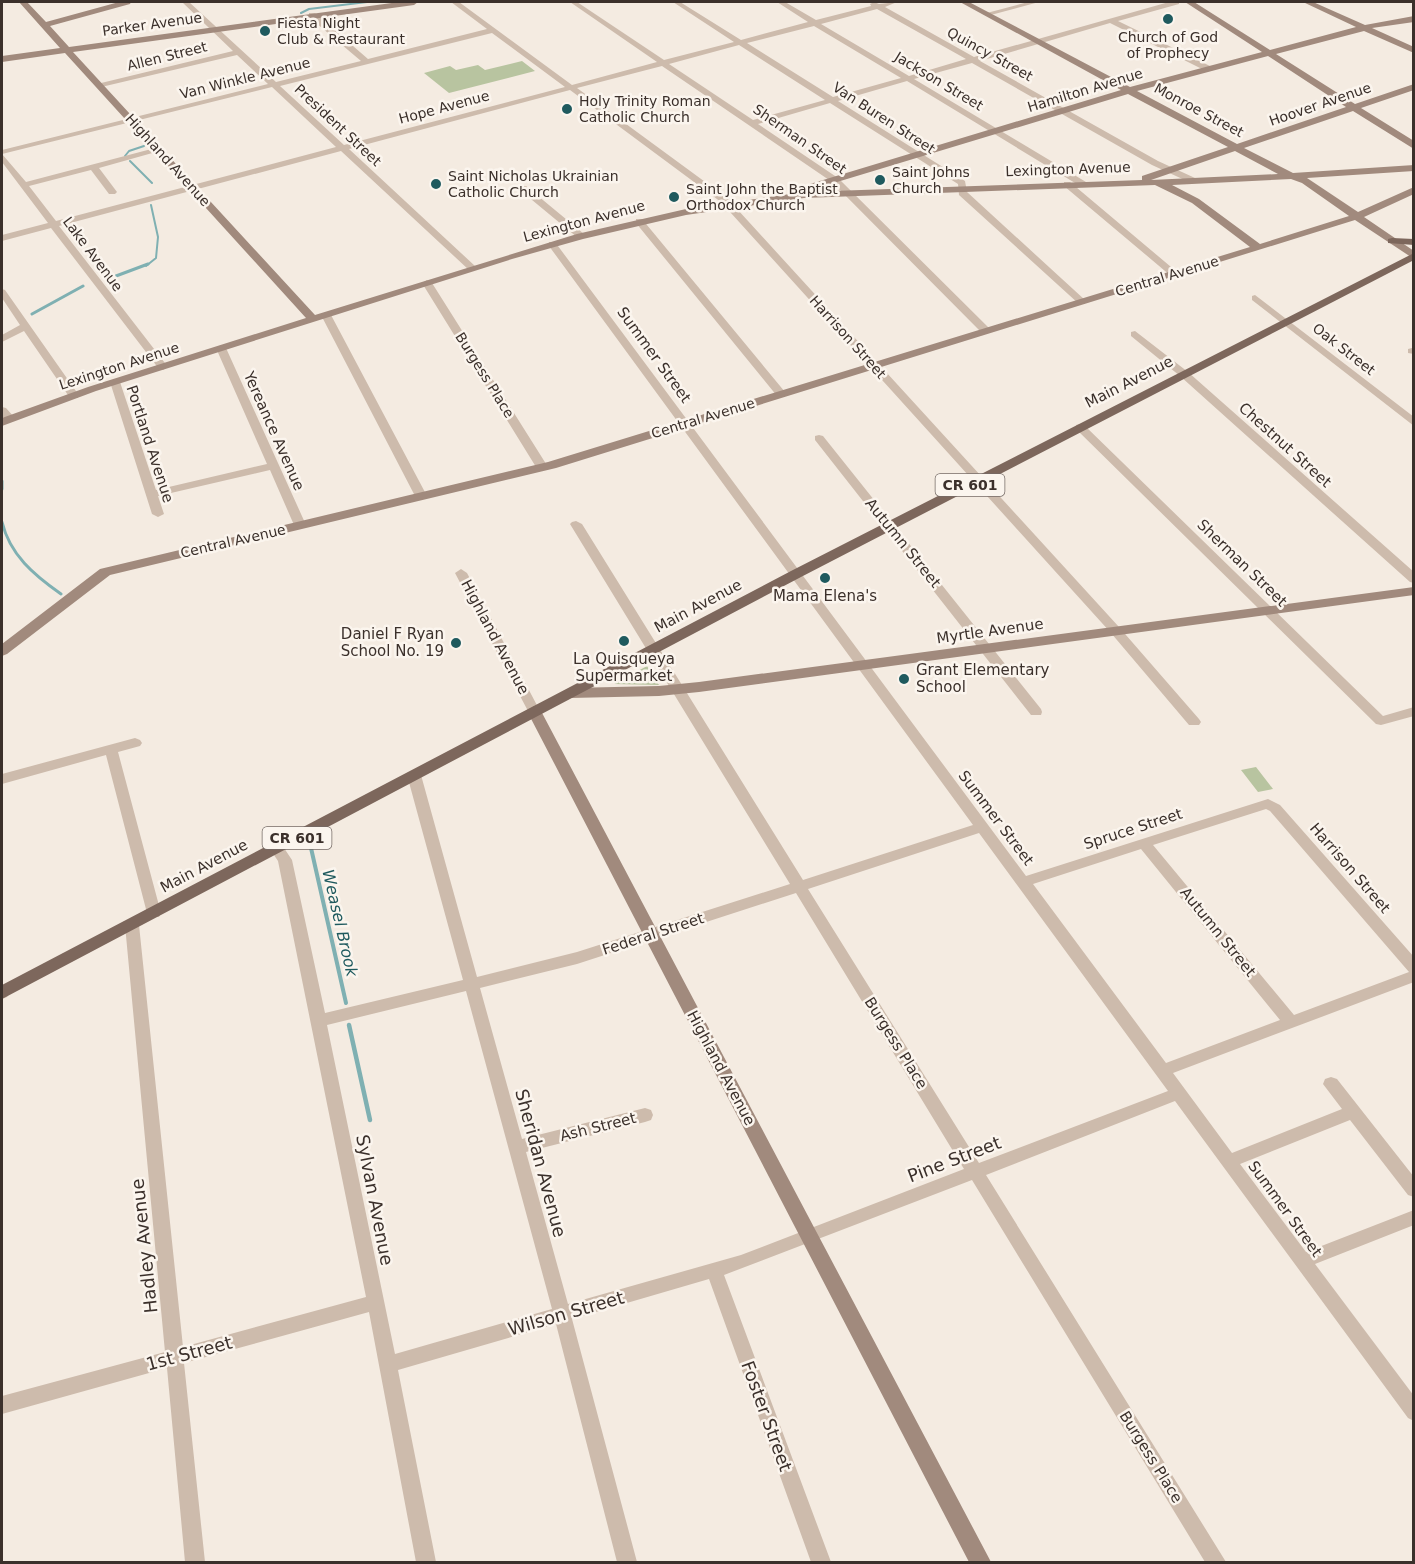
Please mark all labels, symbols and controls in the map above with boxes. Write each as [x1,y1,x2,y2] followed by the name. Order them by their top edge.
[101,9,203,39] street label: Parker Avenue
[1161,12,1175,26] marker: Church of God of Prophecy
[277,15,405,47] place label: Fiesta Night Club & Restaurant
[258,24,272,38] marker: Fiesta Night Club & Restaurant
[944,24,1036,84] street label: Quincy Street
[1118,29,1218,61] place label: Church of God of Prophecy
[125,38,209,74] street label: Allen Street
[891,48,987,114] street label: Jackson Street
[178,54,312,102] street label: Van Winkle Avenue
[1025,65,1145,115] street label: Hamilton Avenue
[830,79,939,157] street label: Van Buren Street
[1267,79,1373,129] street label: Hoover Avenue
[1151,80,1247,141] street label: Monroe Street
[291,81,385,169] street label: President Street
[397,87,491,127] street label: Hope Avenue
[579,93,711,125] place label: Holy Trinity Roman Catholic Church
[750,101,850,177] street label: Sherman Street
[560,102,574,116] marker: Holy Trinity Roman Catholic Church
[122,110,214,210] street label: Highland Avenue
[1005,159,1131,179] street label: Lexington Avenue
[892,164,970,196] place label: Saint Johns Church
[448,168,619,200] place label: Saint Nicholas Ukrainian Catholic Church
[873,173,887,187] marker: Saint Johns Church
[429,177,443,191] marker: Saint Nicholas Ukrainian Catholic Church
[686,181,838,213] place label: Saint John the Baptist Orthodox Church
[667,190,681,204] marker: Saint John the Baptist Orthodox Church
[521,197,647,245] street label: Lexington Avenue
[60,214,126,294] street label: Lake Avenue
[1113,253,1221,299] street label: Central Avenue
[807,292,890,382] street label: Harrison Street
[613,304,695,406] street label: Summer Street
[1310,320,1379,379] street label: Oak Street
[452,329,518,421] street label: Burgess Place
[57,339,181,393] street label: Lexington Avenue
[1082,352,1176,412] street label: Main Avenue
[239,368,308,493] street label: Yereance Avenue
[122,383,178,505] street label: Portland Avenue
[649,395,757,441] street label: Central Avenue
[1235,399,1335,491] street label: Chestnut Street
[936,474,1004,496] road number: CR 601
[862,495,945,591] street label: Autumn Street
[1193,516,1291,610] street label: Sherman Street
[179,521,287,561] street label: Central Avenue
[818,571,832,585] marker: Mama Elena's
[651,575,745,637] street label: Main Avenue
[457,577,533,697] street label: Highland Avenue
[773,587,877,605] place label: Mama Elena's
[935,615,1045,647] street label: Myrtle Avenue
[341,625,444,660] place label: Daniel F Ryan School No. 19
[617,634,631,648] marker: La Quisqueya Supermarket
[449,636,463,650] marker: Daniel F Ryan School No. 19
[573,650,675,685] place label: La Quisqueya Supermarket
[916,661,1050,696] place label: Grant Elementary School
[897,672,911,686] marker: Grant Elementary School
[955,767,1038,869] street label: Summer Street
[1081,805,1185,853] street label: Spruce Street
[1306,819,1394,917] street label: Harrison Street
[262,827,332,849] road number: CR 601
[157,835,251,897] street label: Main Avenue
[318,867,362,979] water label: Weasel Brook
[1177,884,1260,980] street label: Autumn Street
[600,909,706,959] street label: Federal Street
[861,994,931,1092] street label: Burgess Place
[683,1008,759,1128] street label: Highland Avenue
[511,1086,571,1240] street label: Sheridan Avenue
[558,1109,638,1145] street label: Ash Street
[904,1132,1004,1186] street label: Pine Street
[352,1133,398,1267] street label: Sylvan Avenue
[1244,1158,1326,1260] street label: Summer Street
[126,1178,162,1314] street label: Hadley Avenue
[506,1286,626,1340] street label: Wilson Street
[144,1331,234,1375] street label: 1st Street
[737,1358,797,1474] street label: Foster Street
[1116,1408,1186,1506] street label: Burgess Place

